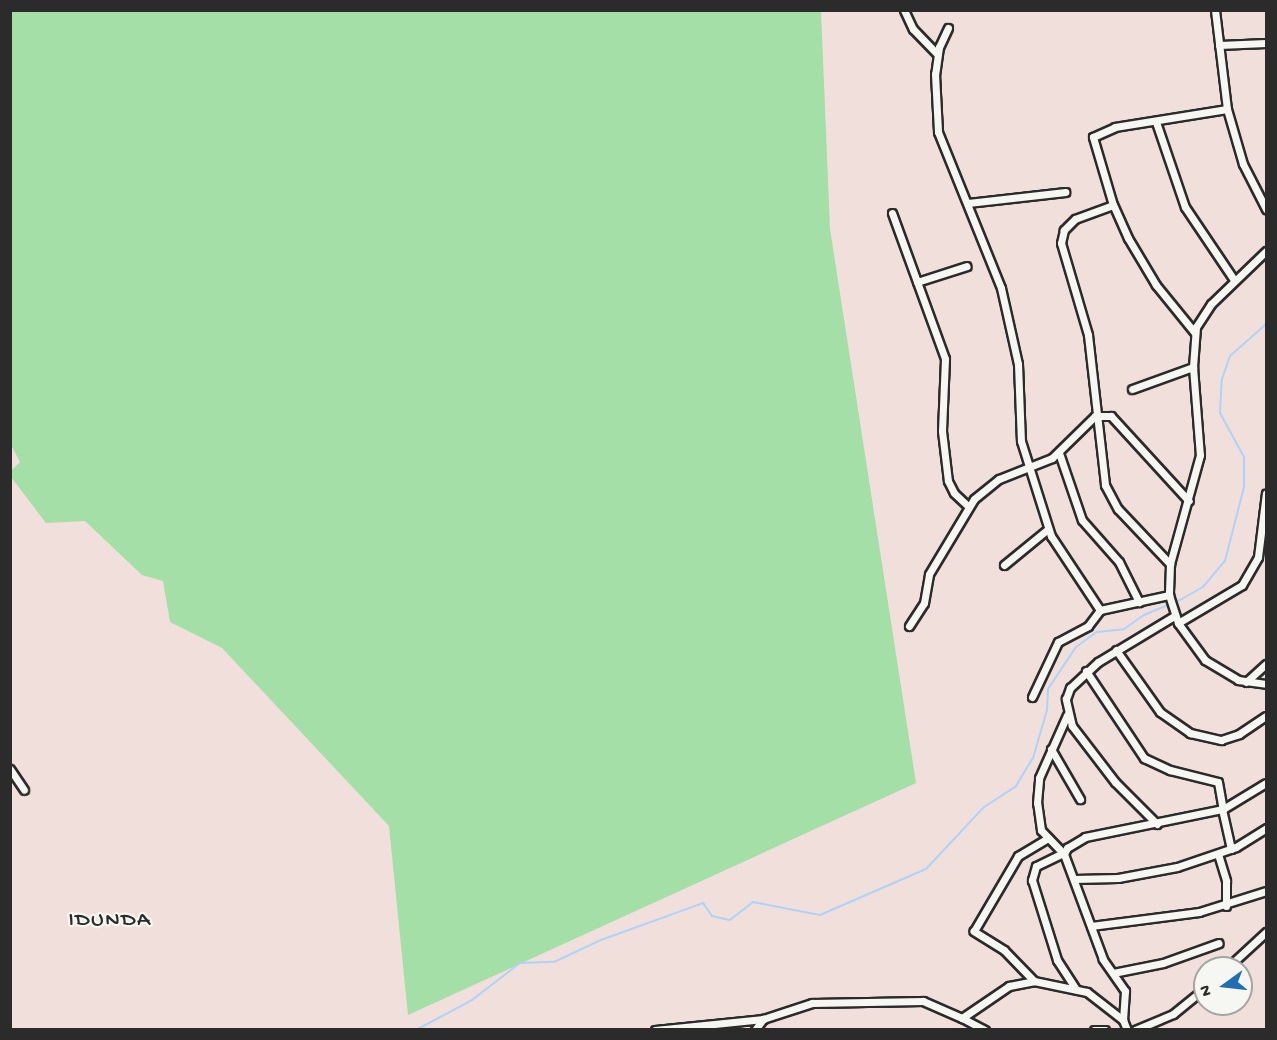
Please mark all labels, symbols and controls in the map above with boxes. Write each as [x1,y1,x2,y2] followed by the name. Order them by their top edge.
[68,909,152,935] district label: IDUNDA
[1193,956,1253,1016] north arrow
[1197,983,1218,998] text: N

